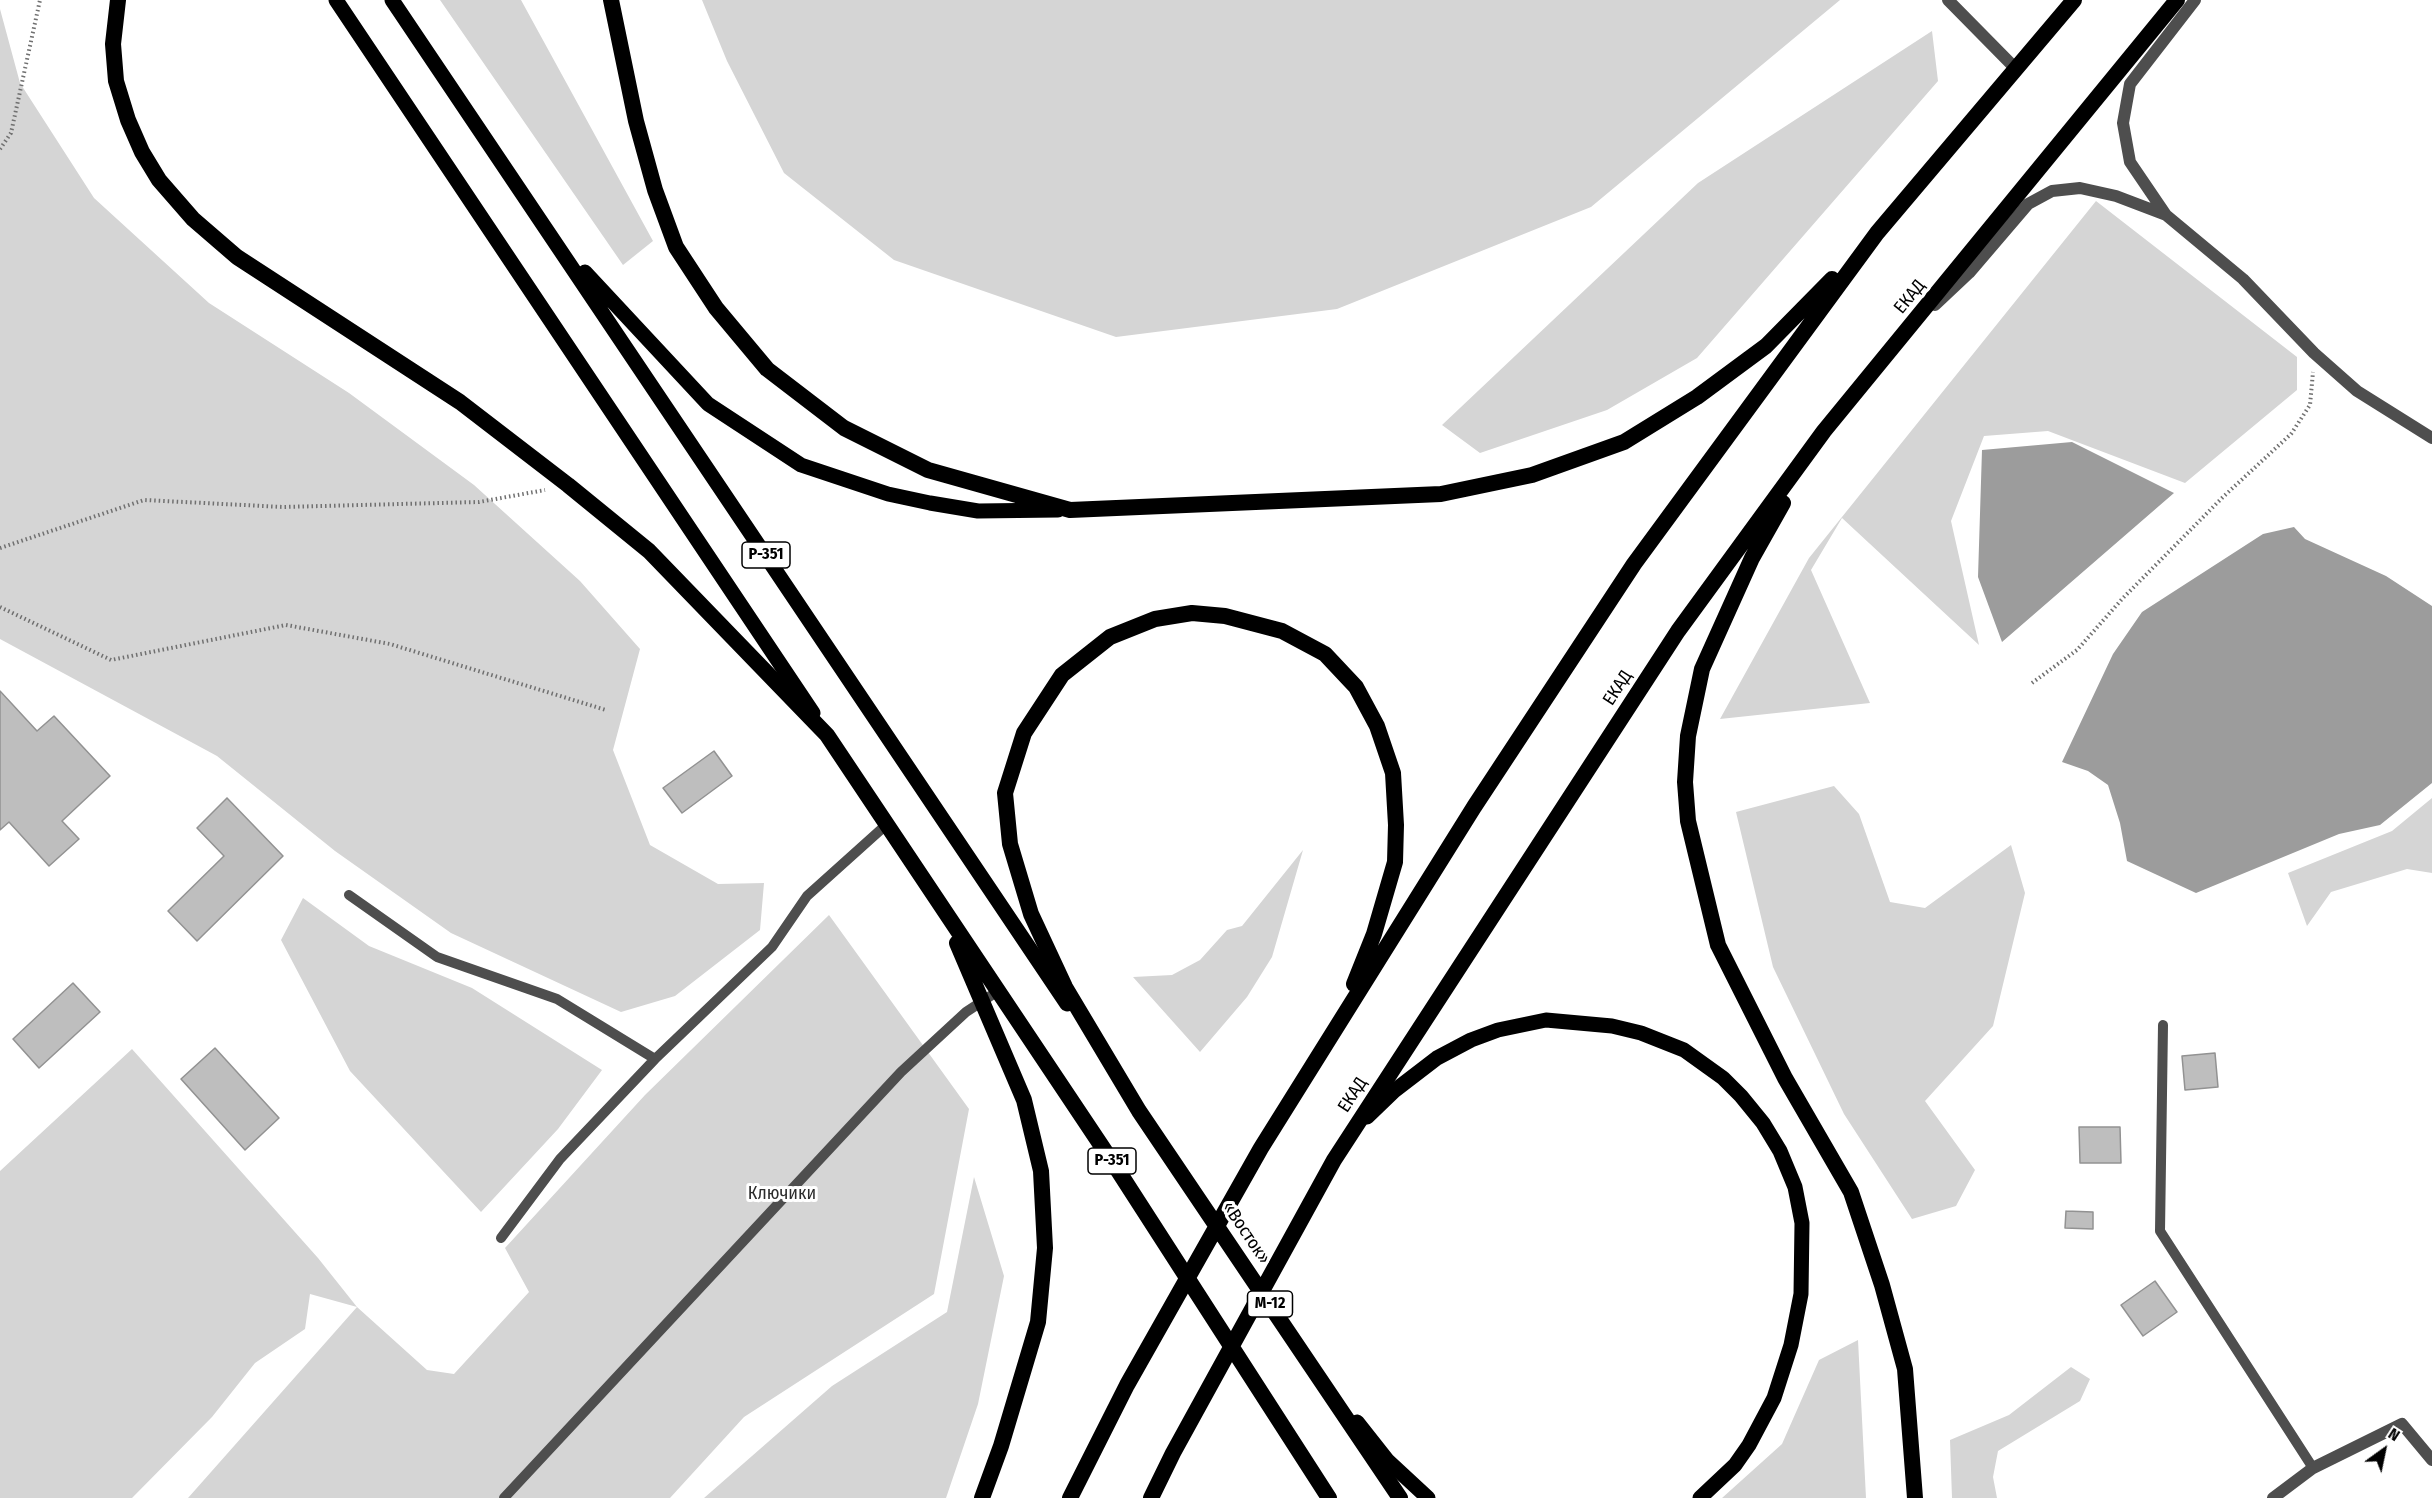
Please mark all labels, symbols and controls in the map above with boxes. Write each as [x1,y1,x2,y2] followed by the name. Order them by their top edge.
[1890,276,1930,318] street label: ЕКАД
[742,542,790,568] road number: Р-351
[1599,666,1637,710] street label: ЕКАД
[1334,1073,1372,1117] street label: ЕКАД
[1088,1148,1136,1174] road number: Р-351
[748,1183,816,1205] park label: Ключики
[1217,1197,1275,1269] street label: «Восток»
[1248,1291,1292,1317] road number: М-12
[2354,1420,2414,1480] north arrow
[2385,1424,2403,1445] text: N

